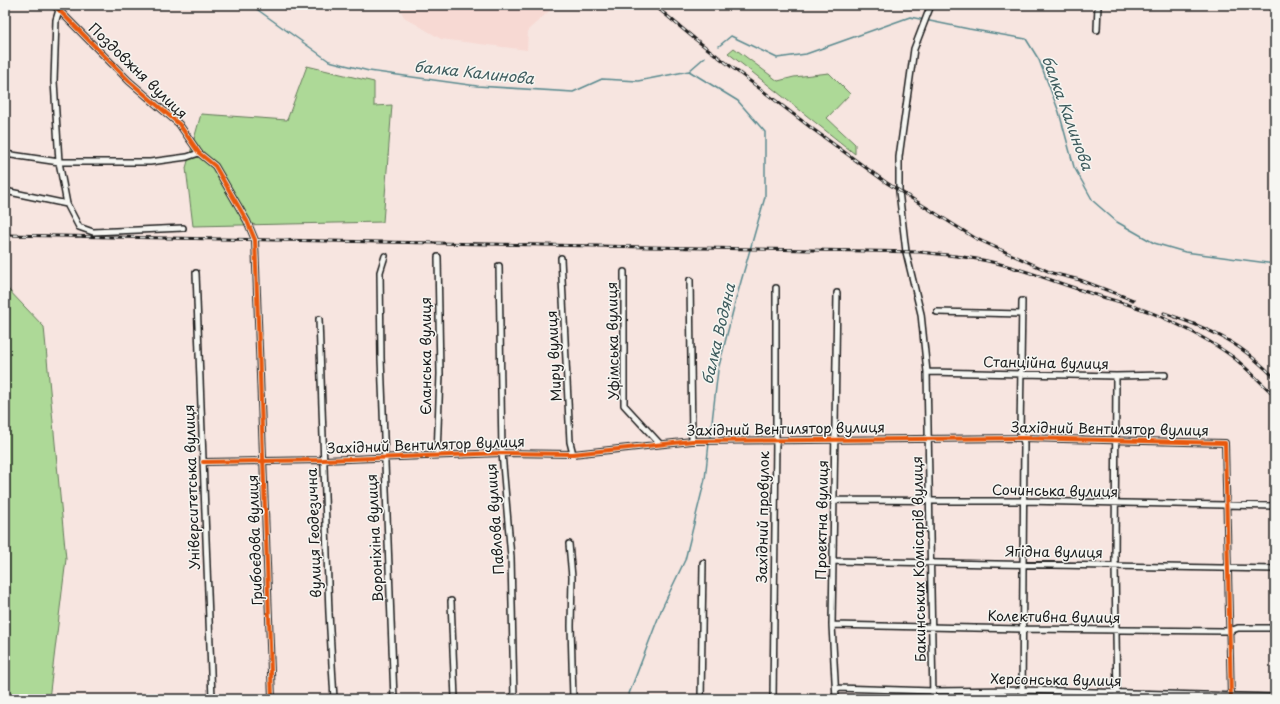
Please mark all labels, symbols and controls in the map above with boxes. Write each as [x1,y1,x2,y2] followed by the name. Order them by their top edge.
[84,18,193,123] street label: Поздовжня вулиця
[1037,52,1100,174] water label: балка Калинова
[413,54,536,89] water label: балка Калинова
[695,280,740,386] water label: балка Водяна
[601,282,624,400] street label: Уфімська вулиця
[415,297,436,415] street label: Єланська вулиця
[541,310,566,402] street label: Миру вулиця
[983,351,1109,374] street label: Станційна вулиця
[178,404,205,570] street label: Університетська вулиця
[687,416,885,441] street label: Західний Вентилятор вулиця
[1011,416,1209,441] street label: Західний Вентилятор вулиця
[327,431,525,458] street label: Західний Вентилятор вулиця
[751,450,774,583] street label: Західний провулок
[906,456,931,662] street label: Бакинських Комісарів вулиця
[810,460,833,580] street label: Проектна вулиця
[480,463,509,575] street label: Павлова вулиця
[301,468,326,598] street label: вулиця Геодезична
[361,473,388,603] street label: Вороніхіна вулиця
[242,474,267,606] street label: Грибоєдова вулиця
[992,479,1118,502] street label: Сочинська вулиця
[1005,540,1103,563] street label: Ягідна вулиця
[987,605,1121,628] street label: Колективна вулиця
[990,668,1122,691] street label: Херсонська вулиця

